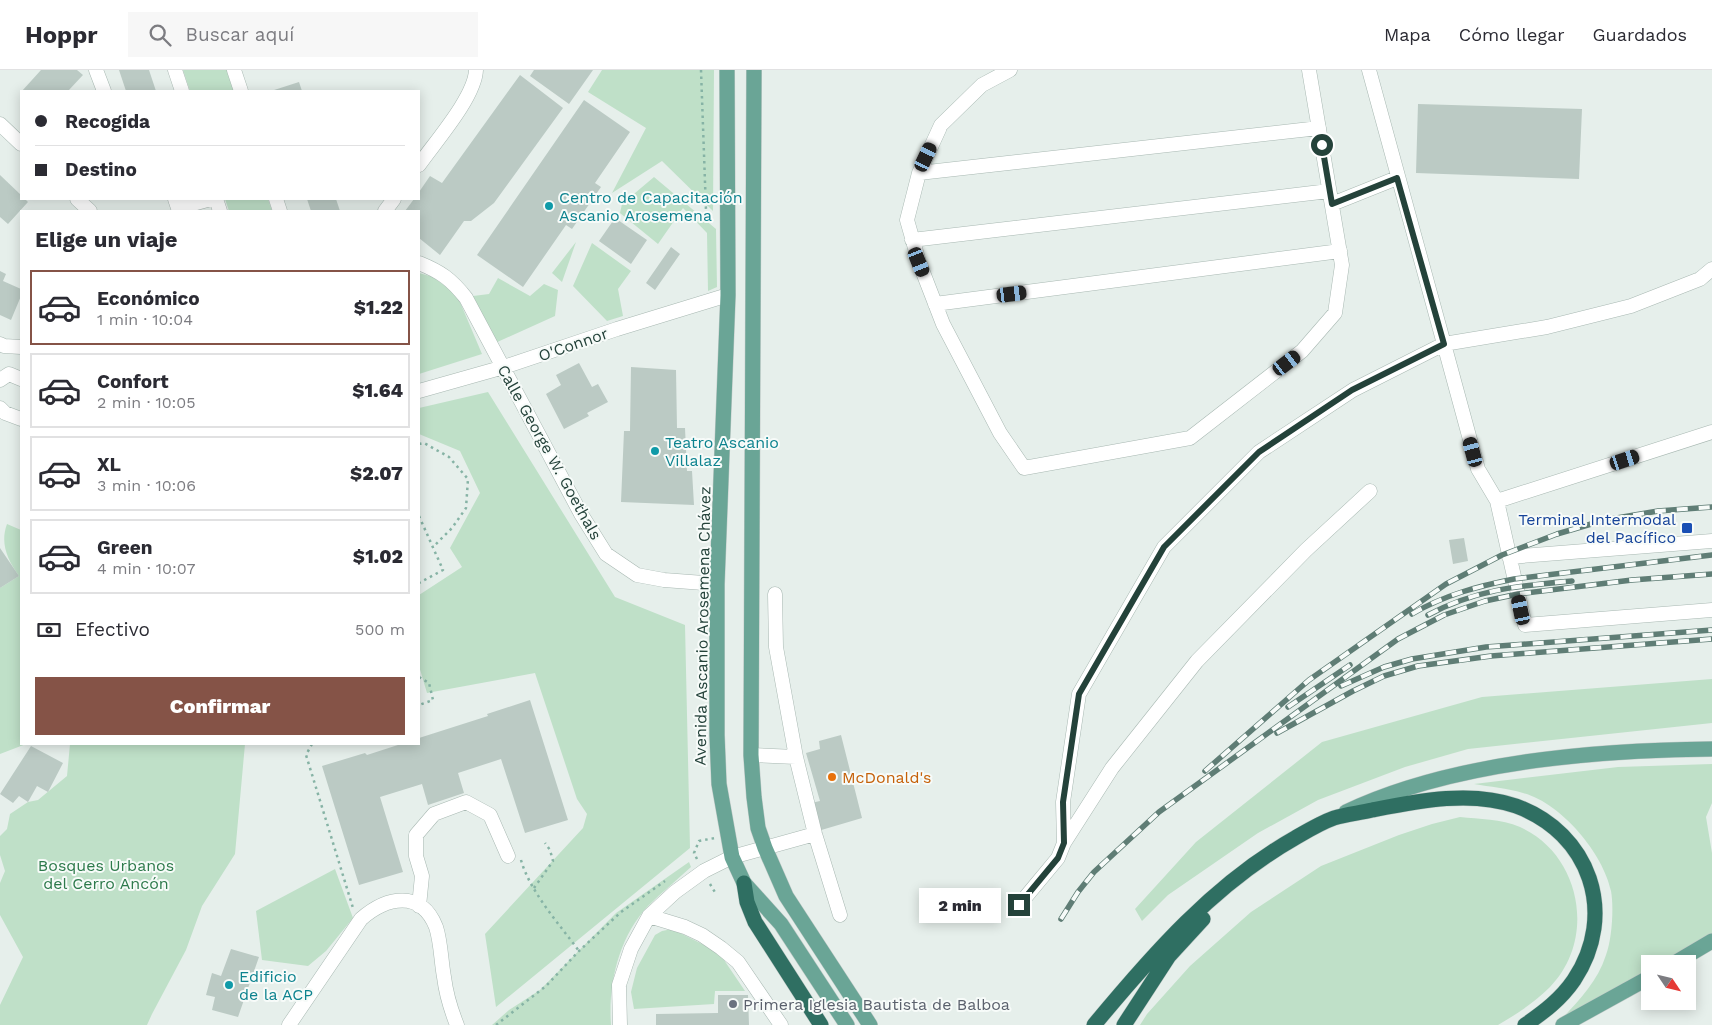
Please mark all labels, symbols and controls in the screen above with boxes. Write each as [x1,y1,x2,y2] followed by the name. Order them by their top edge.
[128,12,478,57] search box
[25,21,98,49] text: Hoppr
[146,21,174,49] icon: search
[186,23,294,46] text: Buscar aquí
[1384,24,1431,45] text: Mapa
[1459,24,1565,45] text: Cómo llegar
[1593,24,1687,45] text: Guardados
[65,110,150,133] text: Recogida
[1311,134,1333,156] route start
[912,140,939,174] car
[65,158,137,181] text: Destino
[559,188,743,225] place label: Centro de Capacitación Ascanio Arosemena
[543,200,555,212] marker: Centro de Capacitación Ascanio Arosemena
[35,227,178,252] text: Elige un viaje
[906,245,931,279] car
[37,285,82,330] icon: car
[996,285,1027,303] car
[97,287,200,310] text: Económico
[354,296,403,319] text: $1.22
[97,310,193,329] text: 1 min · 10:04
[536,324,611,365] street label: O'Connor
[1270,348,1303,378] car
[494,362,606,543] street label: Calle George W. Goethals
[37,368,82,413] icon: car
[97,370,168,393] text: Confort
[352,379,403,402] text: $1.64
[97,393,196,412] text: 2 min · 10:05
[665,433,779,470] place label: Teatro Ascanio Villalaz
[1461,436,1484,468] car
[649,445,661,457] marker: Teatro Ascanio Villalaz
[1608,448,1641,472] car
[37,451,82,496] icon: car
[97,453,121,476] text: XL
[350,462,403,485] text: $2.07
[97,476,196,495] text: 3 min · 10:06
[691,486,714,766] street label: Avenida Ascanio Arosemena Chávez
[1518,510,1676,547] place label: Terminal Intermodal del Pacífico
[1680,521,1694,535] marker: Terminal Intermodal del Pacífico
[37,534,82,579] icon: car
[97,536,153,559] text: Green
[353,545,403,568] text: $1.02
[97,559,195,578] text: 4 min · 10:07
[1510,594,1531,626] car
[35,616,63,644] icon: cash
[75,618,150,641] text: Efectivo
[355,620,405,639] text: 500 m
[35,677,405,735] button: Confirmar
[842,768,932,787] place label: McDonald's
[826,771,838,783] marker: McDonald's
[38,856,174,893] park label: Bosques Urbanos del Cerro Ancón
[919,888,1002,922] callout: 2 min
[1008,894,1030,916] route end
[938,896,982,915] text: 2 min
[1641,955,1696,1010] north arrow
[1641,955,1696,1010] map controls
[239,967,313,1004] place label: Edificio de la ACP
[223,979,235,991] marker: Edificio de la ACP
[743,995,1010,1014] place label: Primera Iglesia Bautista de Balboa
[727,998,739,1010] marker: Primera Iglesia Bautista de Balboa

